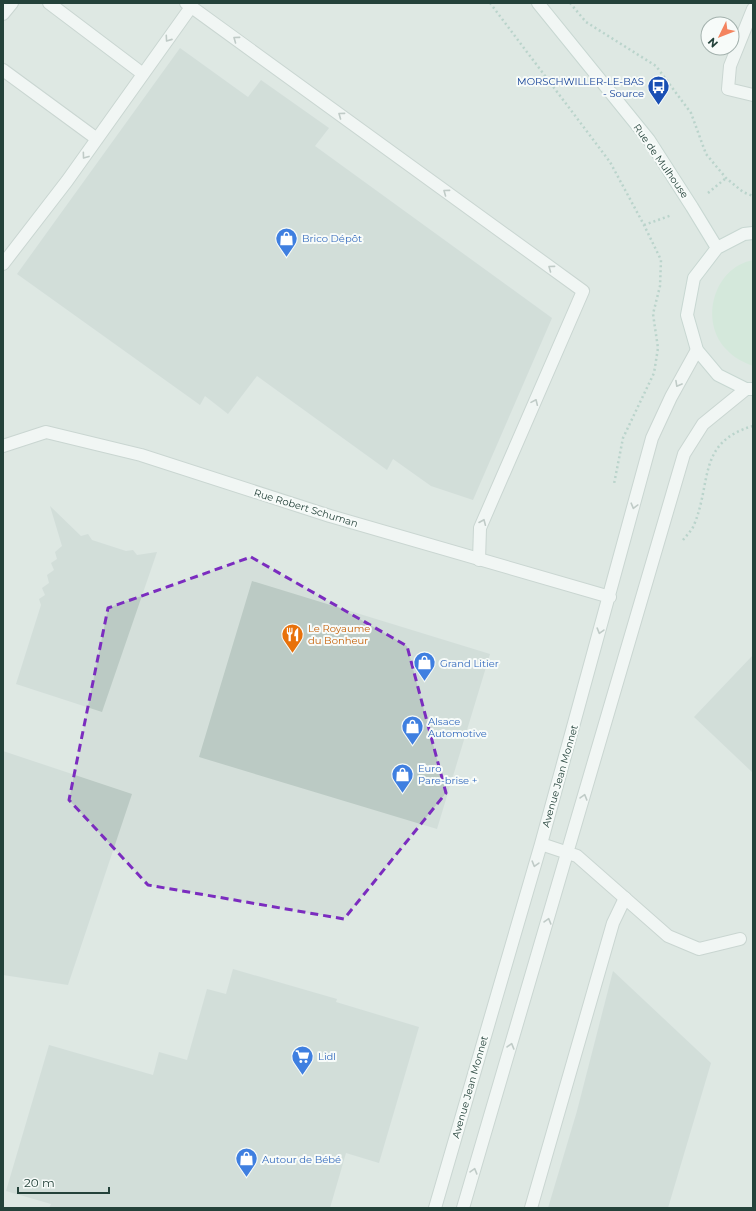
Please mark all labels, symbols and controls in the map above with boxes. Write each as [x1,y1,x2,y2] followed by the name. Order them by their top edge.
[700,16,740,56] north arrow
[166,34,173,41] one-way arrow
[705,35,721,51] text: N
[233,37,240,44] one-way arrow
[646,74,672,107] bus stop icon: MORSCHWILLER-LE-BAS - Source
[517,75,644,100] place label: MORSCHWILLER-LE-BAS - Source
[338,113,345,120] one-way arrow
[631,121,691,201] street label: Rue de Mulhouse
[83,151,90,158] one-way arrow
[444,190,451,197] one-way arrow
[273,225,299,258] shop icon: Brico Dépôt
[302,232,362,245] place label: Brico Dépôt
[549,266,556,273] one-way arrow
[675,380,683,387] one-way arrow
[530,399,538,406] one-way arrow
[252,486,360,530] street label: Rue Robert Schuman
[630,502,639,509] one-way arrow
[478,518,486,526] one-way arrow
[279,621,305,654] restaurant icon: Le Royaume du Bonheur
[308,622,370,647] place label: Le Royaume du Bonheur
[596,627,605,634] one-way arrow
[412,650,438,683] shop icon: Grand Litier
[440,657,499,670] place label: Grand Litier
[400,714,426,747] shop icon: Alsace Automotive
[428,715,487,740] place label: Alsace Automotive
[539,723,581,829] street label: Avenue Jean Monnet
[389,761,415,794] shop icon: Euro Pare-brise +
[418,762,478,787] place label: Euro Pare-brise +
[579,793,588,800] one-way arrow
[531,861,540,868] one-way arrow
[543,918,551,925] one-way arrow
[449,1034,491,1140] street label: Avenue Jean Monnet
[289,1043,315,1076] supermarket icon: Lidl
[506,1043,515,1050] one-way arrow
[318,1050,336,1063] place label: Lidl
[234,1146,260,1179] shop icon: Autour de Bébé
[262,1153,341,1166] place label: Autour de Bébé
[469,1167,478,1174] one-way arrow
[18,1169,109,1195] scale bar
[24,1175,55,1190] text: 20 m

